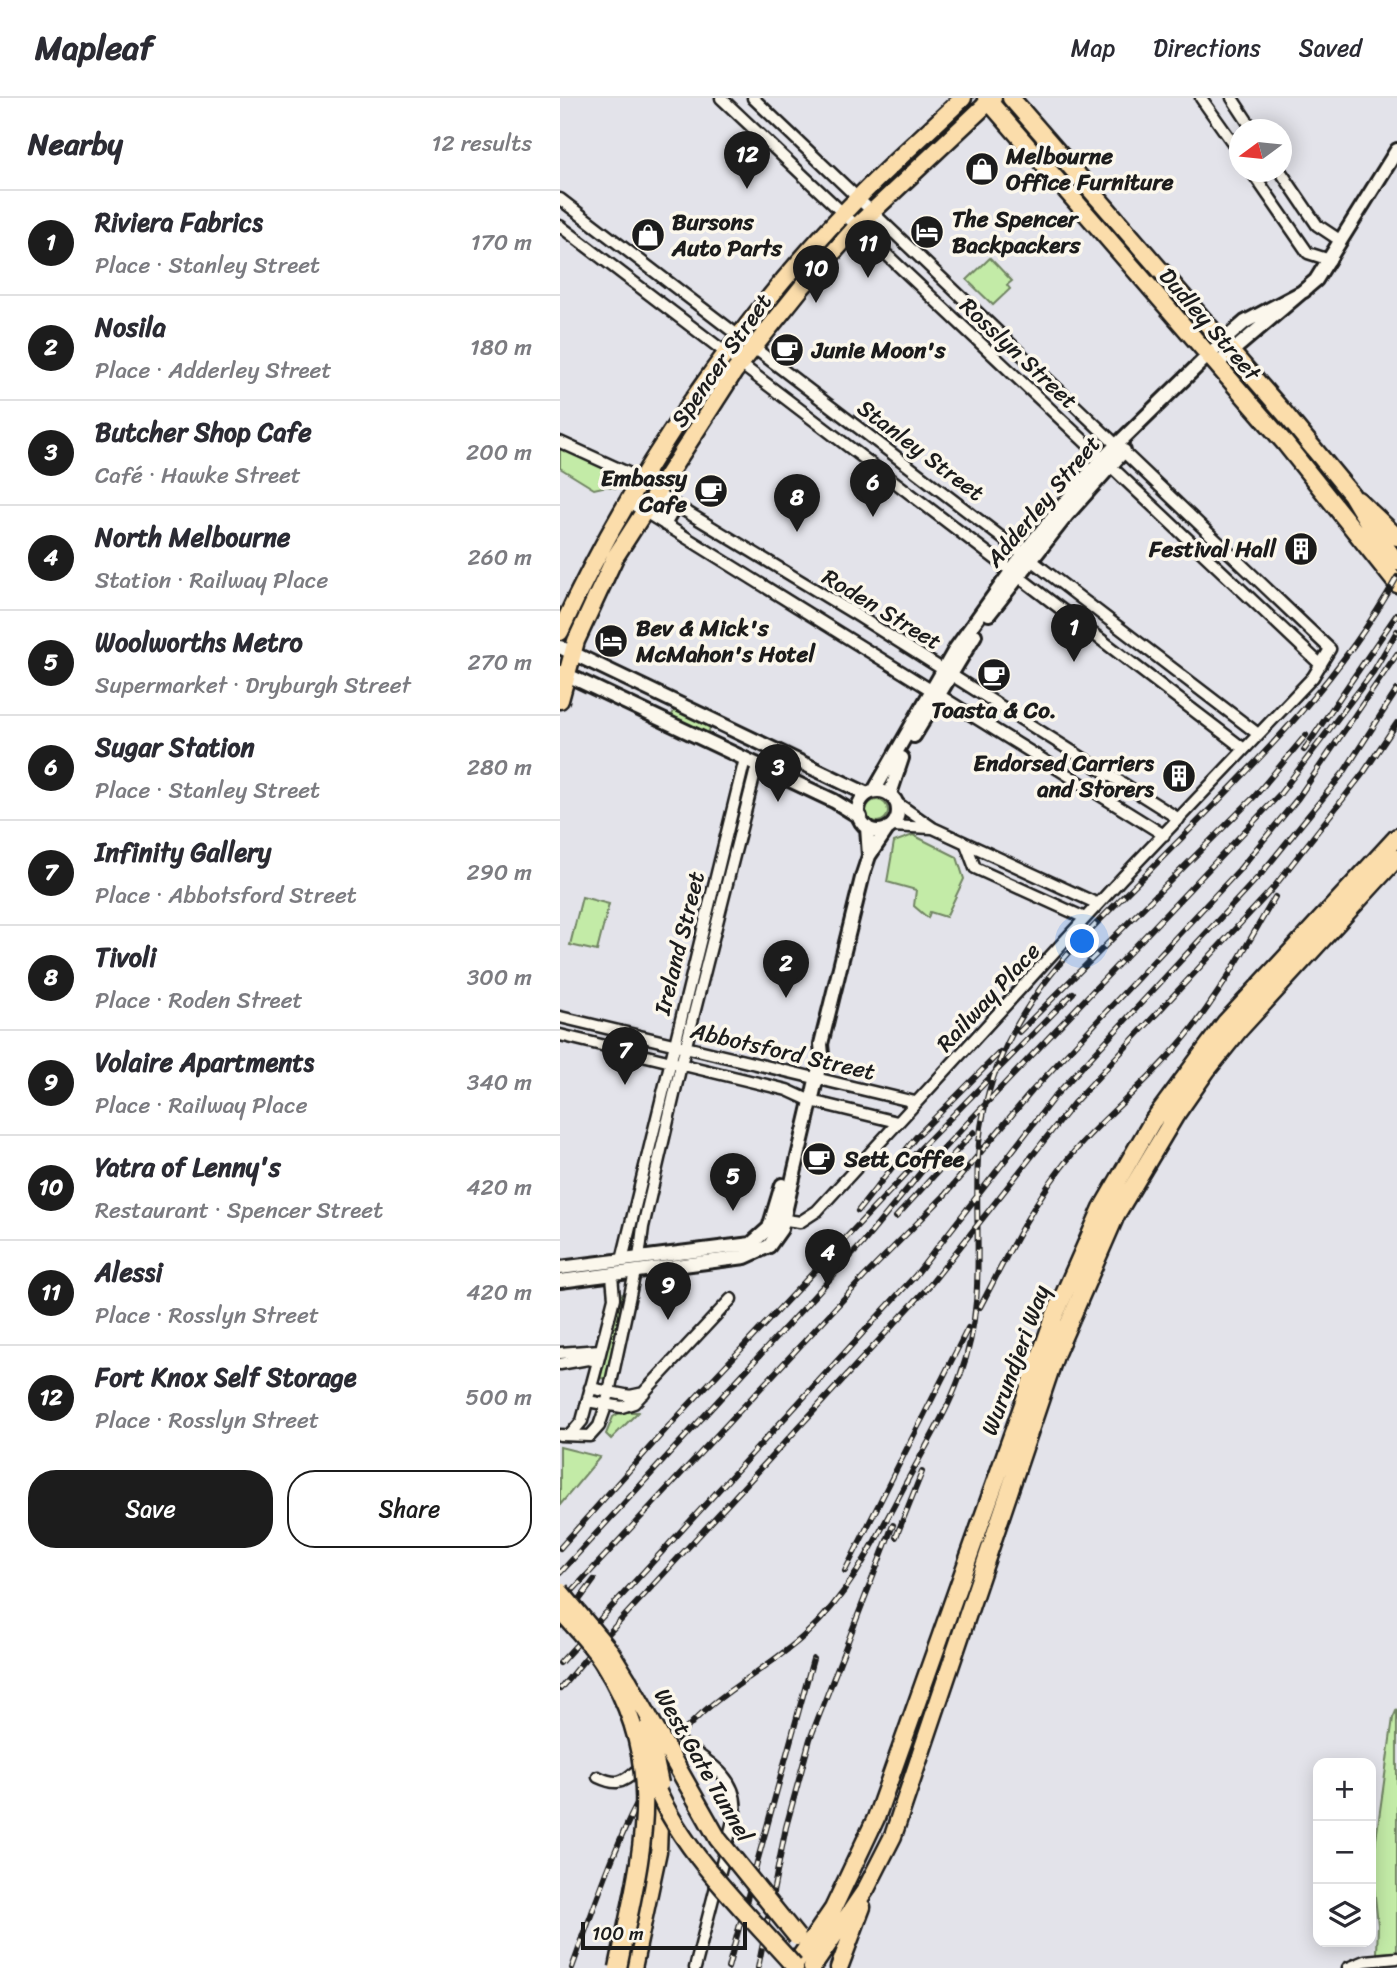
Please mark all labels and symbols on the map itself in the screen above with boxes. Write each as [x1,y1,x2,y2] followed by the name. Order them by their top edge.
[1229,119,1292,182] north arrow
[724,131,770,189] pin: 12
[1005,136,1174,203] place label: Melbourne Office Furniture
[963,150,1001,188] shop icon: Melbourne Office Furniture
[952,199,1082,266] place label: The Spencer Backpackers
[671,202,783,269] place label: Bursons Auto Parts
[908,213,946,251] hotel icon: The Spencer Backpackers
[629,216,667,254] shop icon: Bursons Auto Parts
[845,220,891,278] pin: 11
[793,245,839,303] pin: 10
[1148,258,1272,392] street label: Dudley Street
[660,284,783,436] street label: Spencer Street
[950,287,1088,420] street label: Rosslyn Street
[810,330,946,371] place label: Junie Moon's
[768,331,806,369] cafe icon: Junie Moon's
[848,388,994,512] street label: Stanley Street
[975,426,1111,578] street label: Adderley Street
[601,458,688,525] place label: Embassy Cafe
[850,459,896,517] pin: 6
[692,472,730,510] cafe icon: Embassy Cafe
[774,474,820,532] pin: 8
[1148,529,1277,570] place label: Festival Hall
[1282,530,1320,568] building icon: Festival Hall
[814,557,950,662] street label: Roden Street
[1051,604,1097,662] pin: 1
[635,608,816,675] place label: Bev & Mick's McMahon's Hotel
[592,622,630,660] hotel icon: Bev & Mick's McMahon's Hotel
[975,656,1013,694] cafe icon: Toasta & Co.
[931,690,1057,731] place label: Toasta & Co.
[973,743,1155,810] place label: Endorsed Carriers and Storers
[755,744,801,802] pin: 3
[1160,757,1198,795] building icon: Endorsed Carriers and Storers
[642,867,717,1020] street label: Ireland Street
[1065,924,1099,958] your location
[926,932,1051,1062] street label: Railway Place
[763,940,809,998] pin: 2
[686,1010,879,1093] street label: Abbotsford Street
[602,1027,648,1085] pin: 7
[843,1139,965,1180] place label: Sett Coffee
[800,1140,838,1178] cafe icon: Sett Coffee
[710,1153,756,1211] pin: 5
[805,1229,851,1287] pin: 4
[645,1262,691,1320] pin: 9
[969,1279,1062,1441] street label: Wurundjeri Way
[643,1680,765,1851] street label: West Gate Tunnel
[581,1919,747,1951] scale bar

